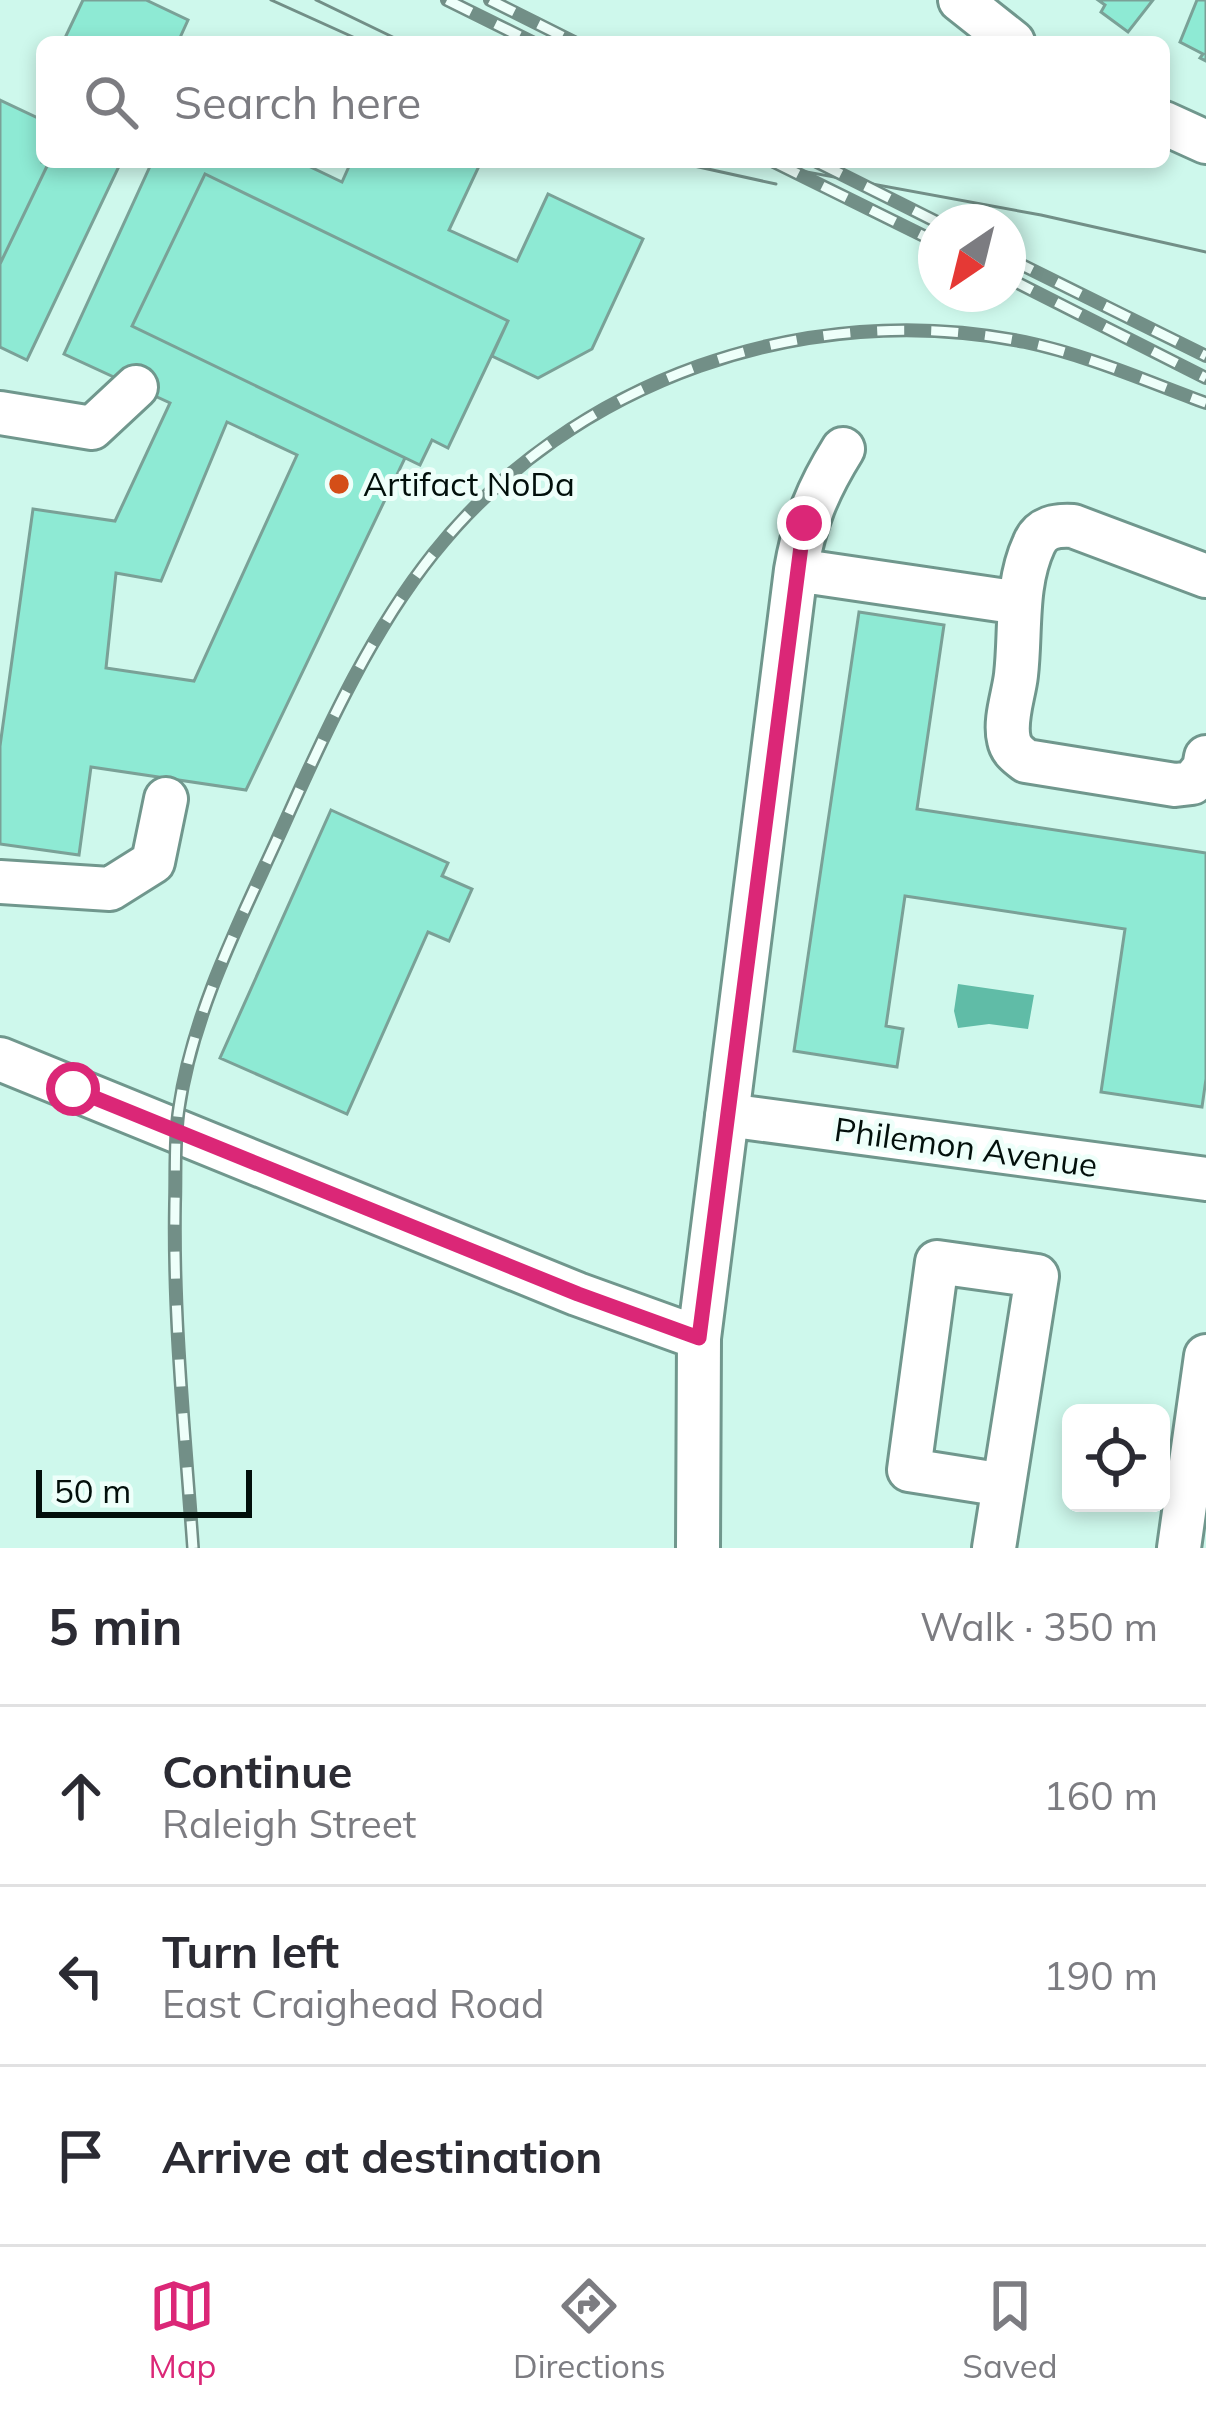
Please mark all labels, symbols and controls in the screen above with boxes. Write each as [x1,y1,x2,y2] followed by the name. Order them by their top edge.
[36,36,1170,168] search box
[78,69,144,135] icon: search
[174,74,421,130] text: Search here
[918,204,1026,312] north arrow
[363,463,575,504] place label: Artifact NoDa
[326,471,352,497] marker: Artifact NoDa
[777,496,831,550] route end
[46,1062,100,1116] route start
[832,1108,1100,1185] street label: Philemon Avenue
[1062,1404,1170,1512] map controls
[1062,1404,1170,1512] button: locate
[36,1464,252,1517] scale bar
[54,1470,131,1511] text: 50 m
[48,1594,183,1658] text: 5 min
[920,1602,1158,1651] text: Walk · 350 m
[162,1743,352,1799] text: Continue
[48,1763,114,1829] icon: ahead
[1043,1771,1158,1820] text: 160 m
[162,1799,417,1848] text: Raleigh Street
[162,1923,339,1979] text: Turn left
[48,1943,114,2009] icon: left
[1043,1951,1158,2000] text: 190 m
[162,1979,545,2028] text: East Craighead Road
[48,2123,114,2189] icon: arrive
[162,2128,602,2184] text: Arrive at destination
[148,2273,216,2386] tab: Map
[513,2273,666,2386] tab: Directions
[962,2273,1058,2386] tab: Saved

